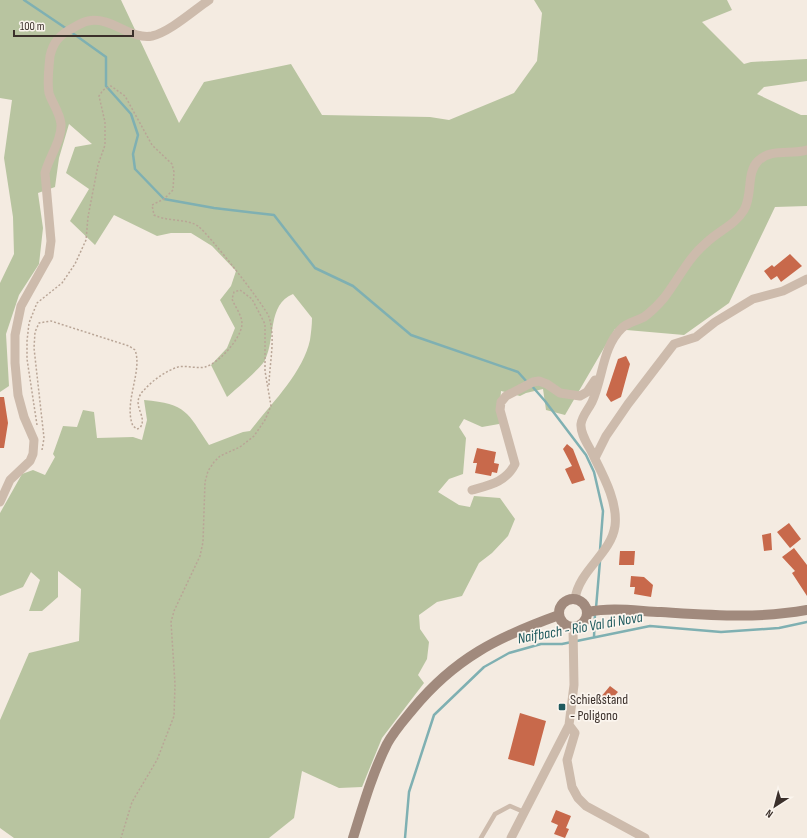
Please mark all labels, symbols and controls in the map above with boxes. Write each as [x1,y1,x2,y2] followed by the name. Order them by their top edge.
[14,12,133,38] scale bar
[20,19,45,34] text: 100 m
[516,608,644,648] water label: Naifbach - Rio Val di Nova
[570,691,628,724] place label: Schießstand - Poligono
[557,702,567,712] marker: Schießstand - Poligono
[755,786,795,826] north arrow
[763,807,776,821] text: N

